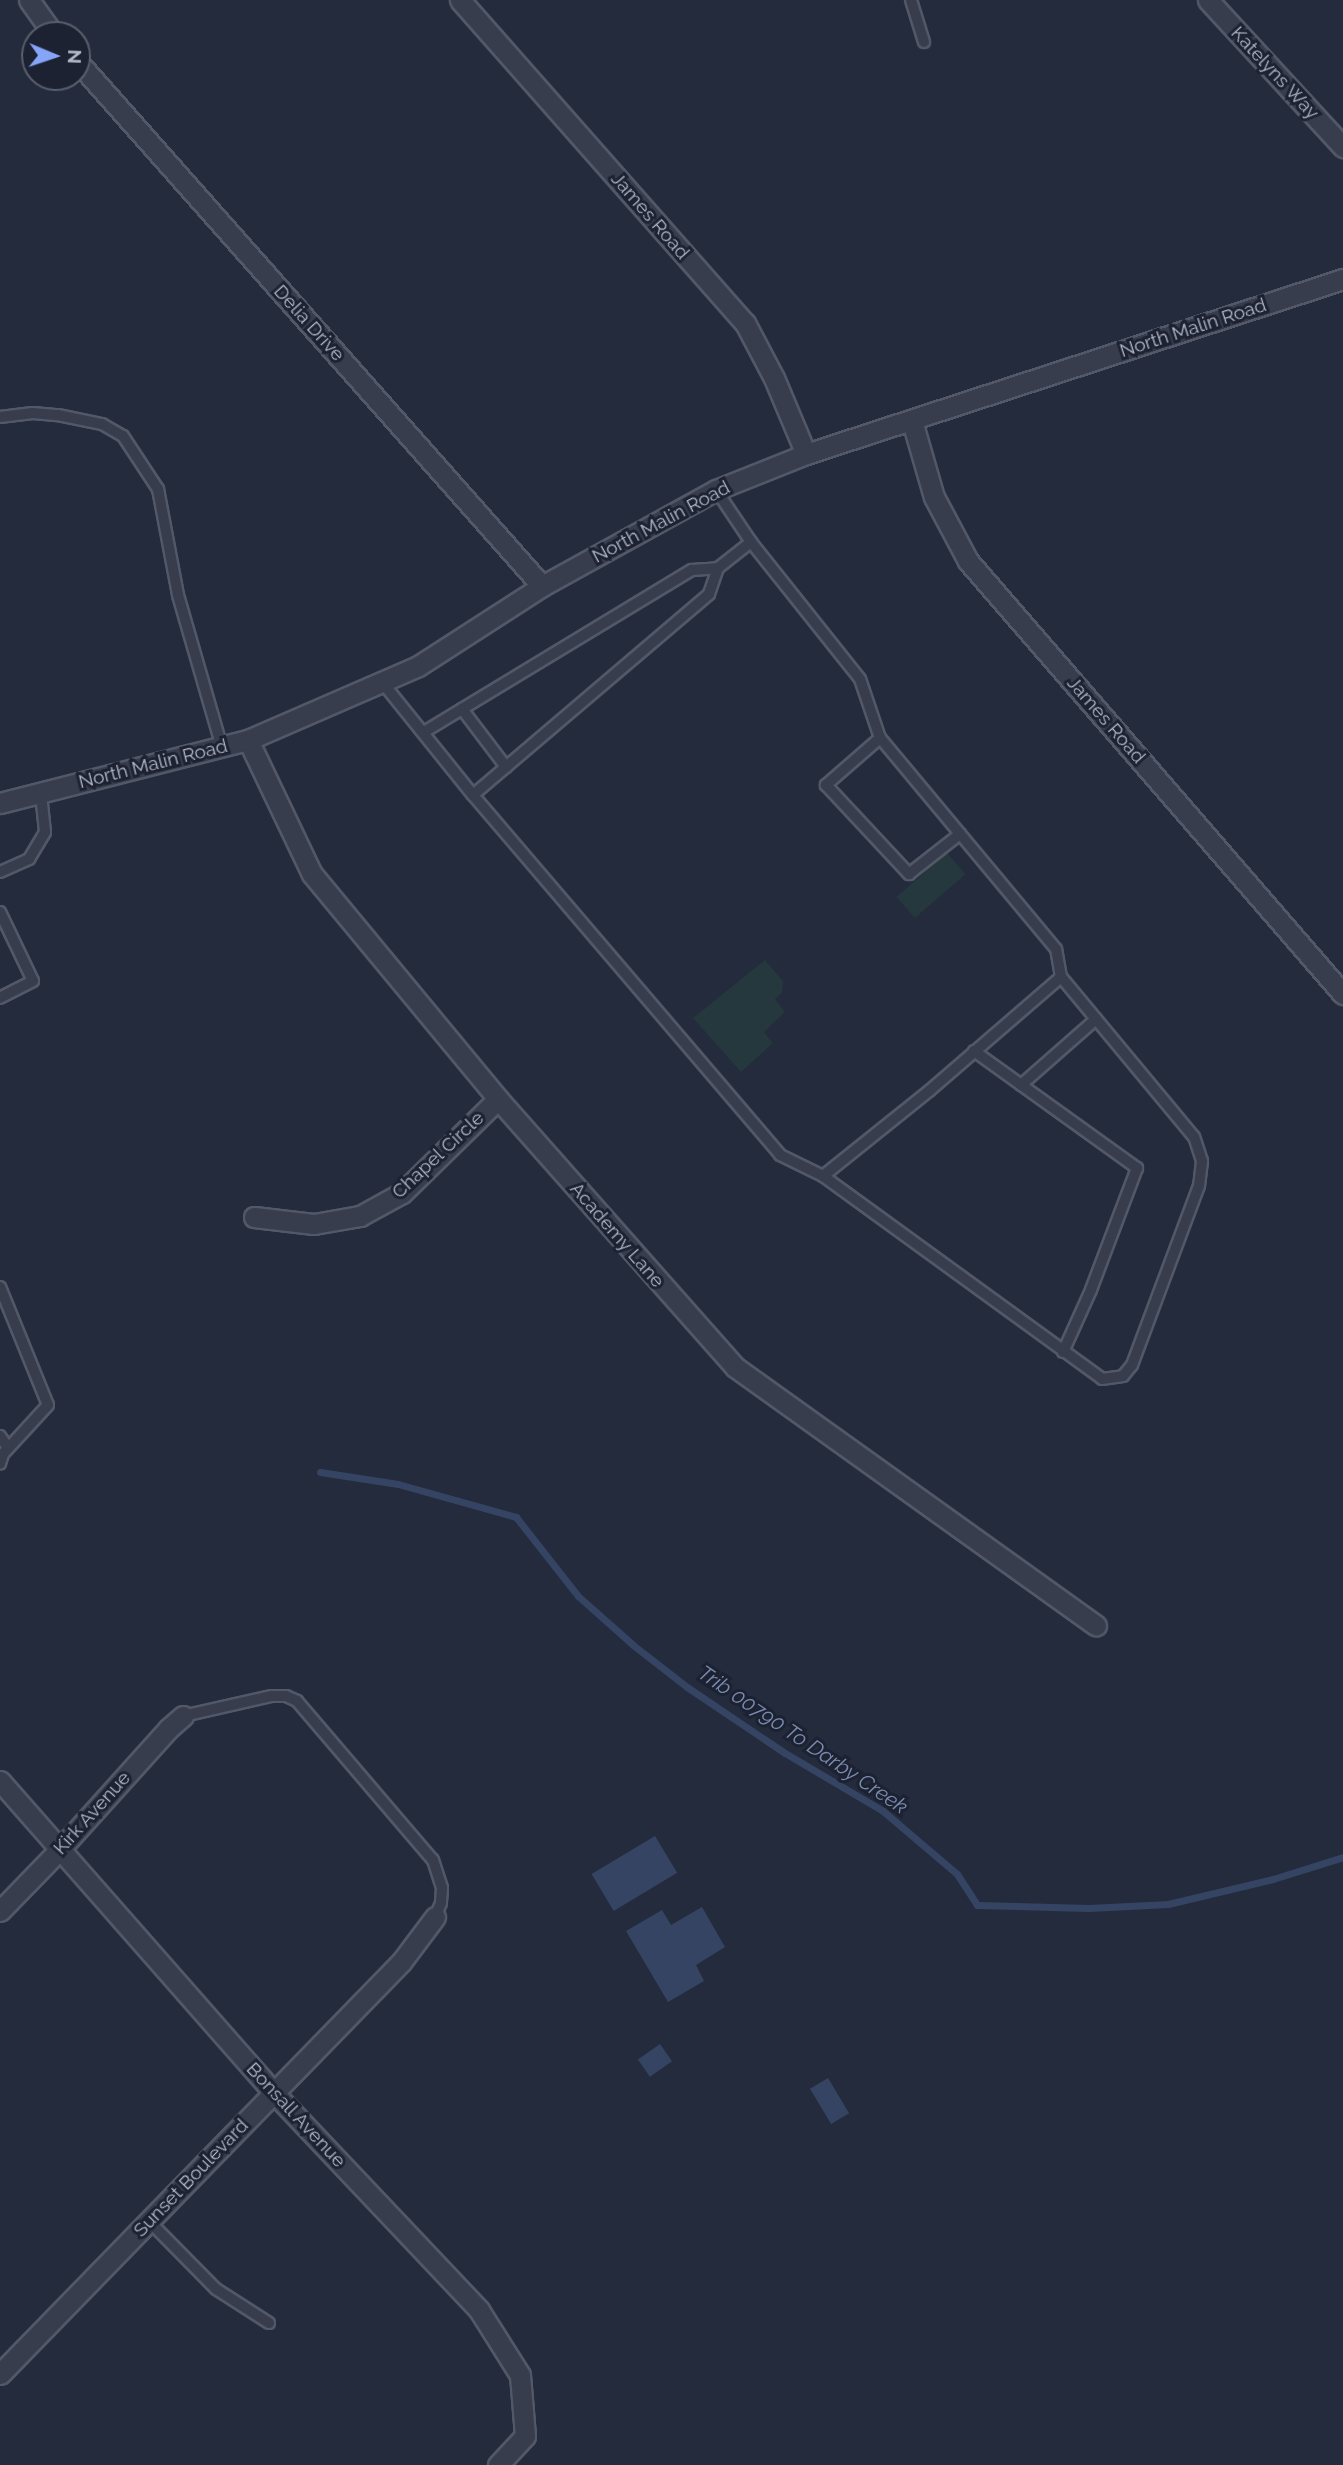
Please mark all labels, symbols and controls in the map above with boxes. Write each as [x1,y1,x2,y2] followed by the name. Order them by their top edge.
[21,21,91,91] north arrow
[1226,22,1324,124] street label: Katelyns Way
[64,49,86,64] text: N
[606,168,694,264] street label: James Road
[269,280,349,366] street label: Delia Drive
[1117,294,1269,362] street label: North Malin Road
[588,476,734,568] street label: North Malin Road
[1062,672,1150,768] street label: James Road
[76,734,230,794] street label: North Malin Road
[387,1107,489,1203] street label: Chapel Circle
[565,1178,669,1292] street label: Academy Lane
[693,1660,913,1820] water label: Trib 00790 To Darby Creek
[49,1767,135,1859] street label: Kirk Avenue
[241,2057,351,2173] street label: Bonsall Avenue
[129,2114,253,2242] street label: Sunset Boulevard

